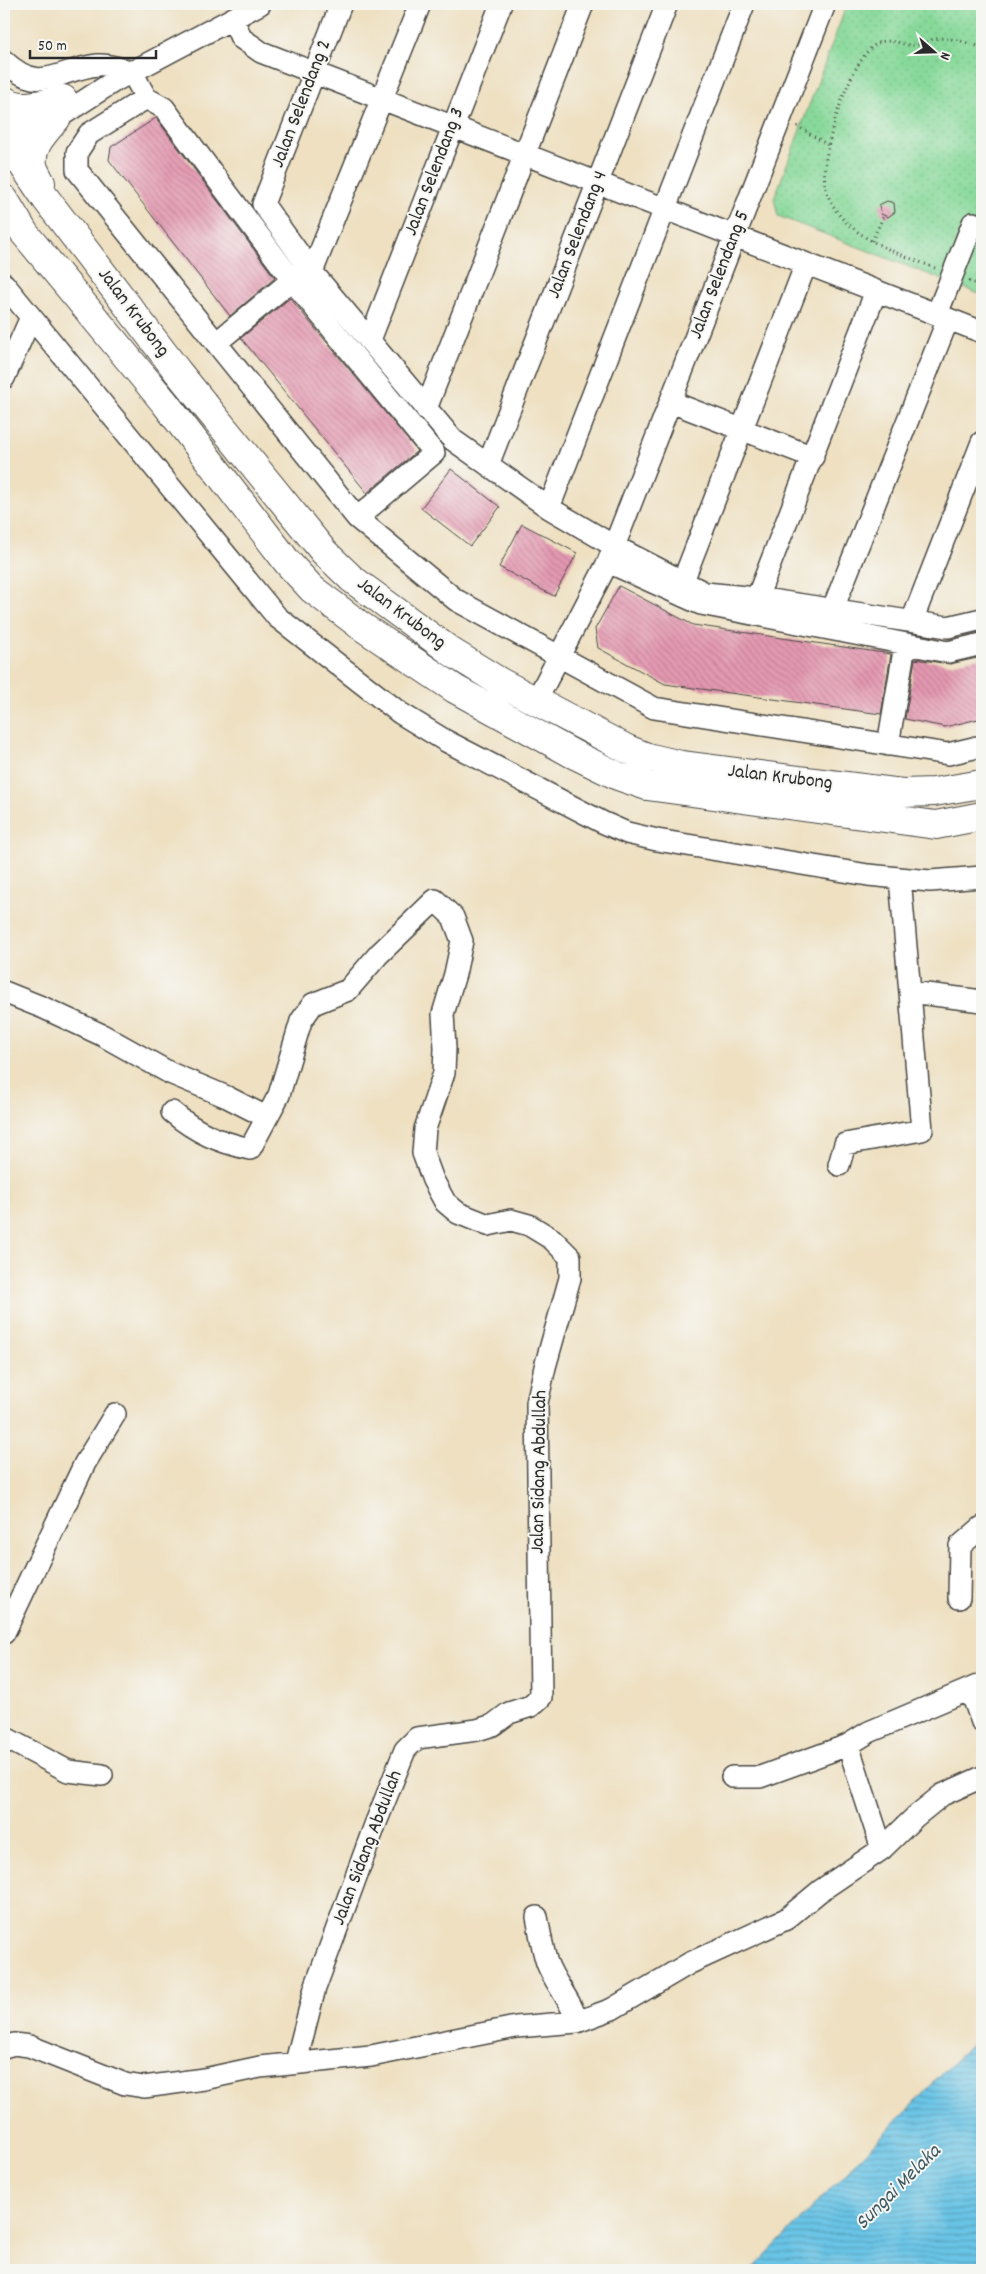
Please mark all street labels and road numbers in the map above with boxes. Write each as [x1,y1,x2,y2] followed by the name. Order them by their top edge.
[265,36,339,172] street label: Jalan Selendang 2
[398,104,472,240] street label: Jalan Selendang 3
[541,167,615,303] street label: Jalan Selendang 4
[683,207,757,343] street label: Jalan Selendang 5
[90,262,176,364] street label: Jalan Krubong
[350,571,452,657] street label: Jalan Krubong
[726,758,834,798] street label: Jalan Krubong
[525,1390,555,1554] street label: Jalan Sidang Abdullah
[326,1766,410,1930] street label: Jalan Sidang Abdullah

